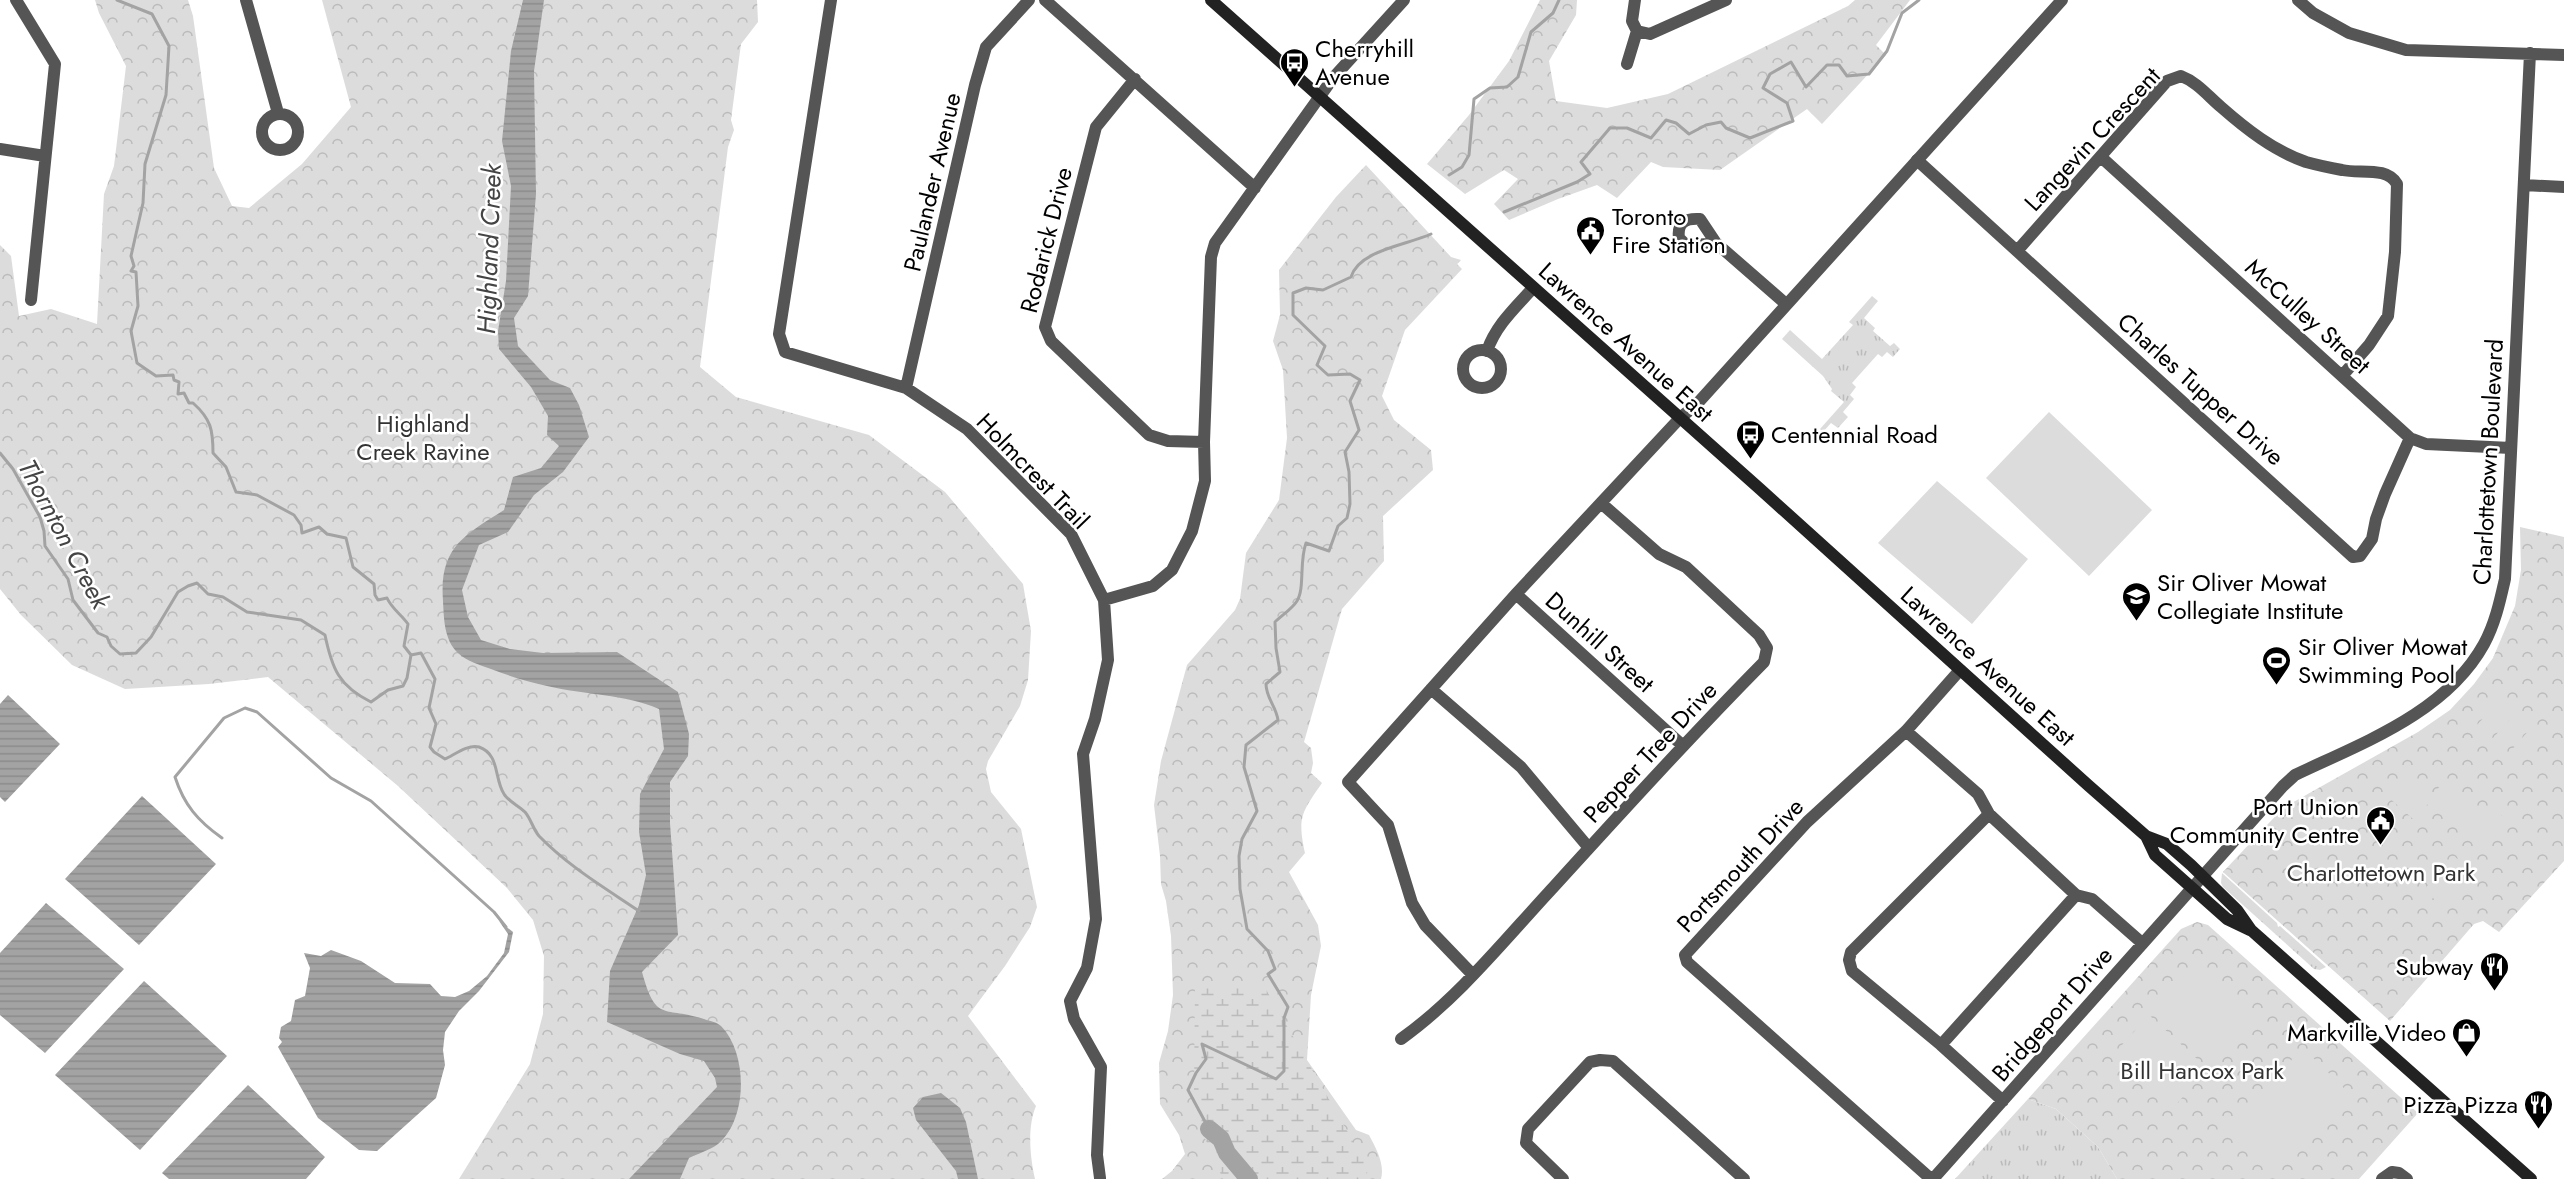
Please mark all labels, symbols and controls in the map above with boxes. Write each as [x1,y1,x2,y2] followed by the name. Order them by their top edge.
[1315,31,1414,94] place label: Cherryhill Avenue
[1278,46,1310,88] bus stop icon: Cherryhill Avenue
[2016,59,2168,219] street label: Langevin Crescent
[894,89,970,275] street label: Paulander Avenue
[467,161,511,335] water label: Highland Creek
[1011,164,1081,316] street label: Rodarick Drive
[1612,199,1726,262] place label: Toronto Fire Station
[1575,214,1607,256] public building icon: Toronto Fire Station
[2238,250,2379,382] street label: McCulley Street
[1531,254,1721,430] street label: Lawrence Avenue East
[2110,304,2292,474] street label: Charles Tupper Drive
[2464,338,2512,586] street label: Charlottetown Boulevard
[968,405,1098,537] street label: Holmcrest Trail
[356,406,490,469] park label: Highland Creek Ravine
[1771,417,1938,452] place label: Centennial Road
[1734,418,1766,460] bus stop icon: Centennial Road
[9,453,120,617] water label: Thornton Creek
[2157,565,2343,628] place label: Sir Oliver Mowat Collegiate Institute
[1893,578,2083,754] street label: Lawrence Avenue East
[2120,580,2152,622] school or university icon: Sir Oliver Mowat Collegiate Institute
[1538,584,1662,701] street label: Dunhill Street
[2298,629,2468,692] place label: Sir Oliver Mowat Swimming Pool
[2261,644,2293,686] sports icon: Sir Oliver Mowat Swimming Pool
[1575,673,1725,831] street label: Pepper Tree Drive
[2170,789,2359,852] place label: Port Union Community Centre
[1668,790,1812,940] street label: Portsmouth Drive
[2364,804,2396,846] public building icon: Port Union Community Centre
[2287,855,2476,890] park label: Charlottetown Park
[1983,939,2121,1089] street label: Bridgeport Drive
[2396,949,2473,984] place label: Subway
[2478,950,2510,992] restaurant icon: Subway
[2287,1015,2446,1050] place label: Markville Video
[2451,1016,2483,1058] shop icon: Markville Video
[2120,1053,2284,1088] park label: Bill Hancox Park
[2403,1087,2518,1122] place label: Pizza Pizza
[2523,1088,2555,1130] restaurant icon: Pizza Pizza

